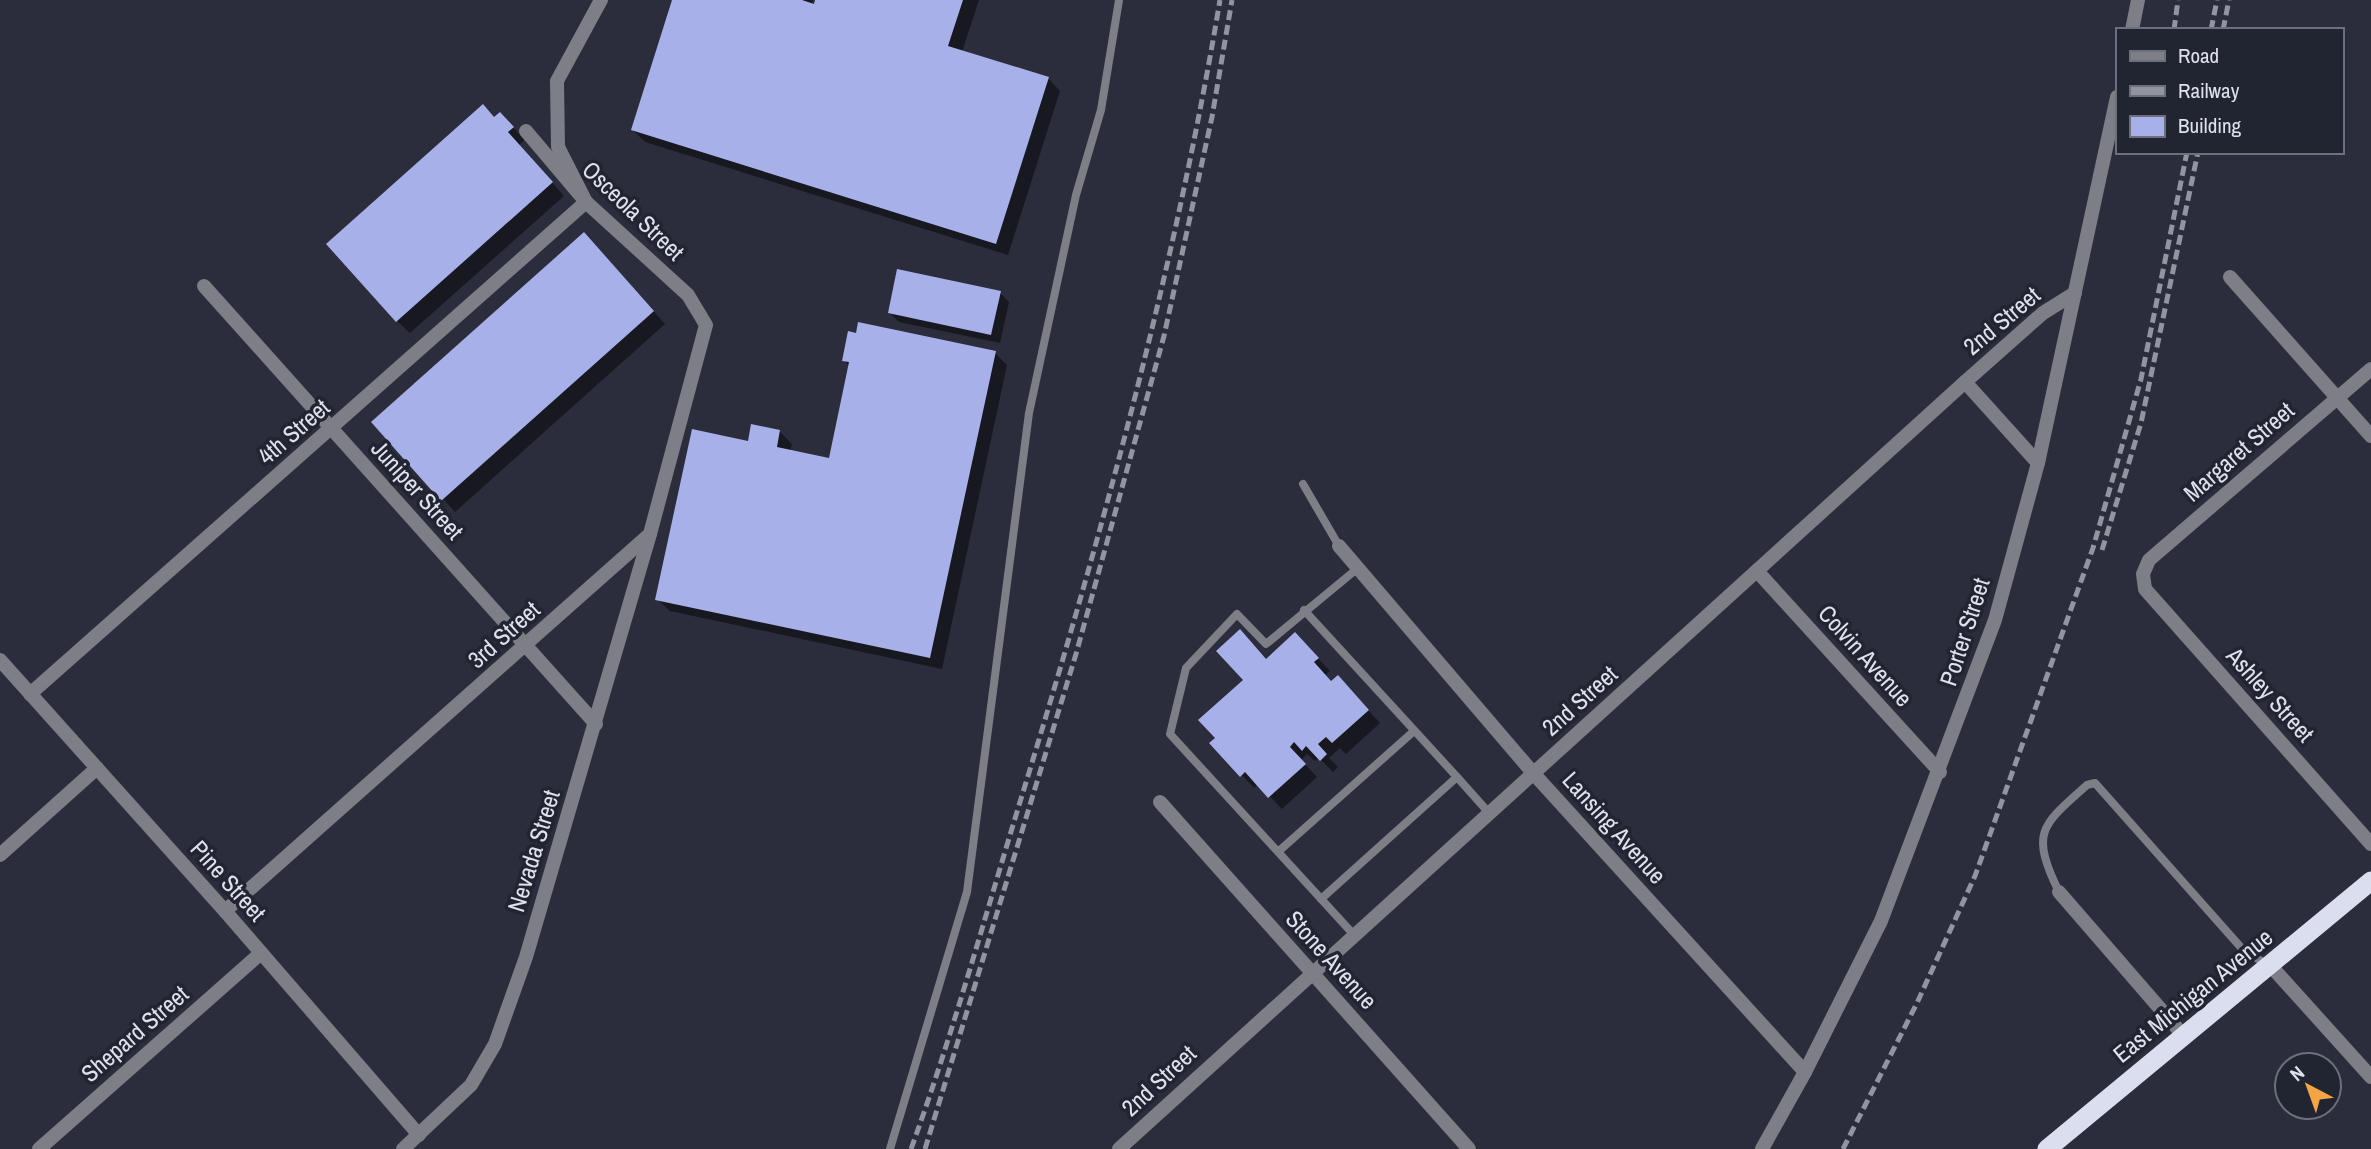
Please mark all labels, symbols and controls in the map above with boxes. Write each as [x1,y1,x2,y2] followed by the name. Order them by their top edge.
[2116,28,2343,154] legend
[2178,41,2219,70] text: Road
[2178,76,2240,105] text: Railway
[2178,111,2242,140] text: Building
[576,154,692,267] street label: Osceola Street
[1956,278,2047,362] street label: 2nd Street
[251,391,336,471] street label: 4th Street
[2176,394,2301,508] street label: Margaret Street
[364,433,471,546] street label: Juniper Street
[1932,573,1997,690] street label: Porter Street
[461,593,547,675] street label: 3rd Street
[1812,598,1920,713] street label: Colvin Avenue
[2219,639,2322,749] street label: Ashley Street
[1535,658,1624,743] street label: 2nd Street
[1556,764,1674,890] street label: Lansing Avenue
[499,785,567,916] street label: Nevada Street
[184,833,274,928] street label: Pine Street
[1279,903,1385,1015] street label: Stone Avenue
[2106,921,2279,1070] street label: East Michigan Avenue
[74,977,195,1089] street label: Shepard Street
[1114,1037,1203,1123] street label: 2nd Street
[2273,1051,2343,1121] north arrow
[2284,1060,2310,1087] text: N

